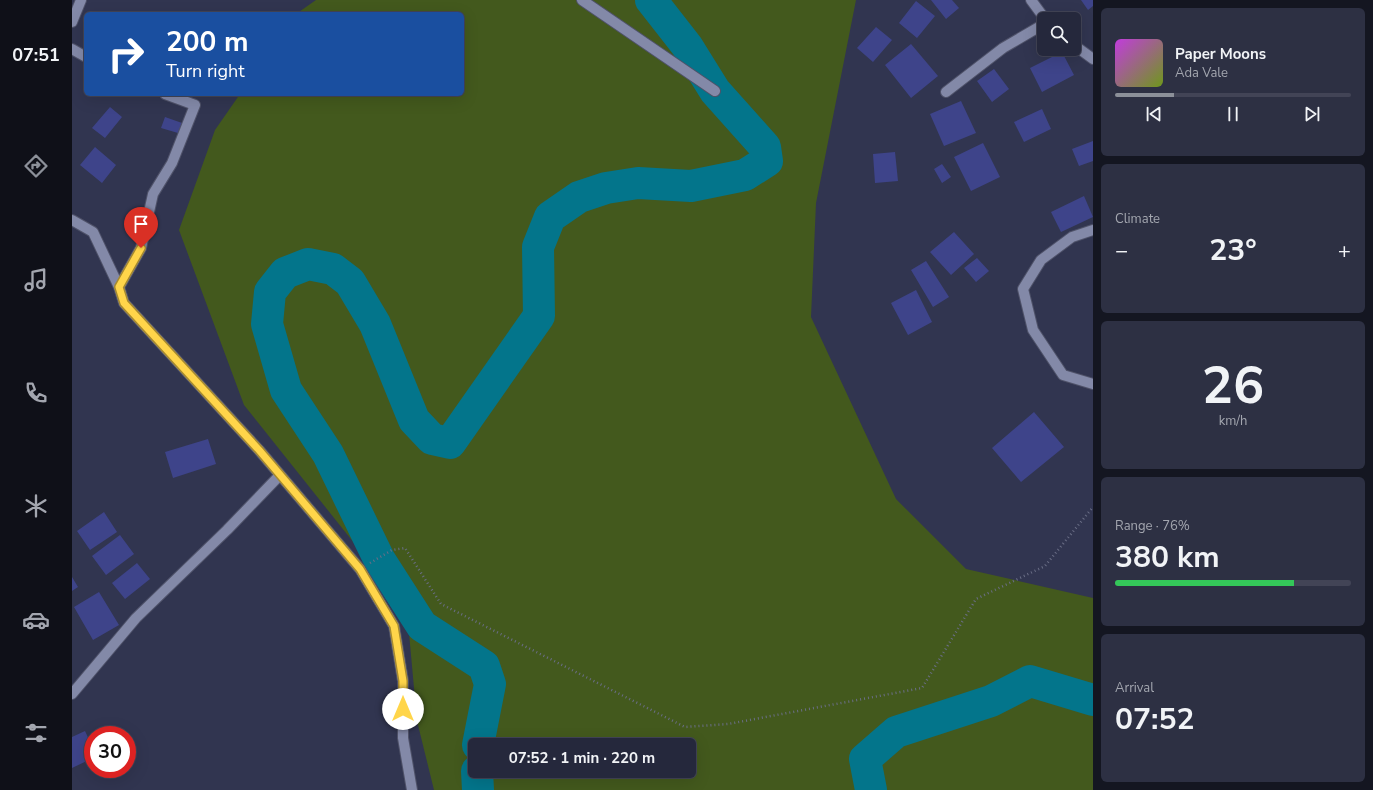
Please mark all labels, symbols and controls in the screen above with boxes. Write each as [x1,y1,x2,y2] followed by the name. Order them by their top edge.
[1037,12,1081,56] map controls
[1037,12,1081,56] button: search
[166,23,249,61] text: 200 m
[100,28,152,80] icon: right
[12,43,60,67] text: 07:51
[1175,44,1266,64] text: Paper Moons
[166,59,245,83] text: Turn right
[1175,64,1228,82] text: Ada Vale
[1143,103,1165,125] icon: previous
[1222,103,1244,125] icon: pause
[1301,103,1323,125] icon: next
[22,152,50,180] icon: directions
[124,207,158,248] pin
[1115,210,1160,228] text: Climate
[130,213,152,235] icon: arrive
[1209,230,1257,271] text: 23°
[1115,236,1128,266] text: −
[1338,236,1351,266] text: +
[22,266,50,294] icon: music
[1202,350,1264,421] text: 26
[22,379,50,407] icon: phone
[1219,412,1247,430] text: km/h
[22,492,50,520] icon: climate
[1115,517,1190,535] text: Range · 76%
[1115,537,1220,578] text: 380 km
[22,606,50,634] icon: car
[1115,679,1154,697] text: Arrival
[382,688,424,730] position arrow
[1115,699,1194,740] text: 07:52
[22,719,50,747] icon: filters
[84,726,136,778] speed limit sign: 30
[509,748,655,768] text: 07:52 · 1 min · 220 m

